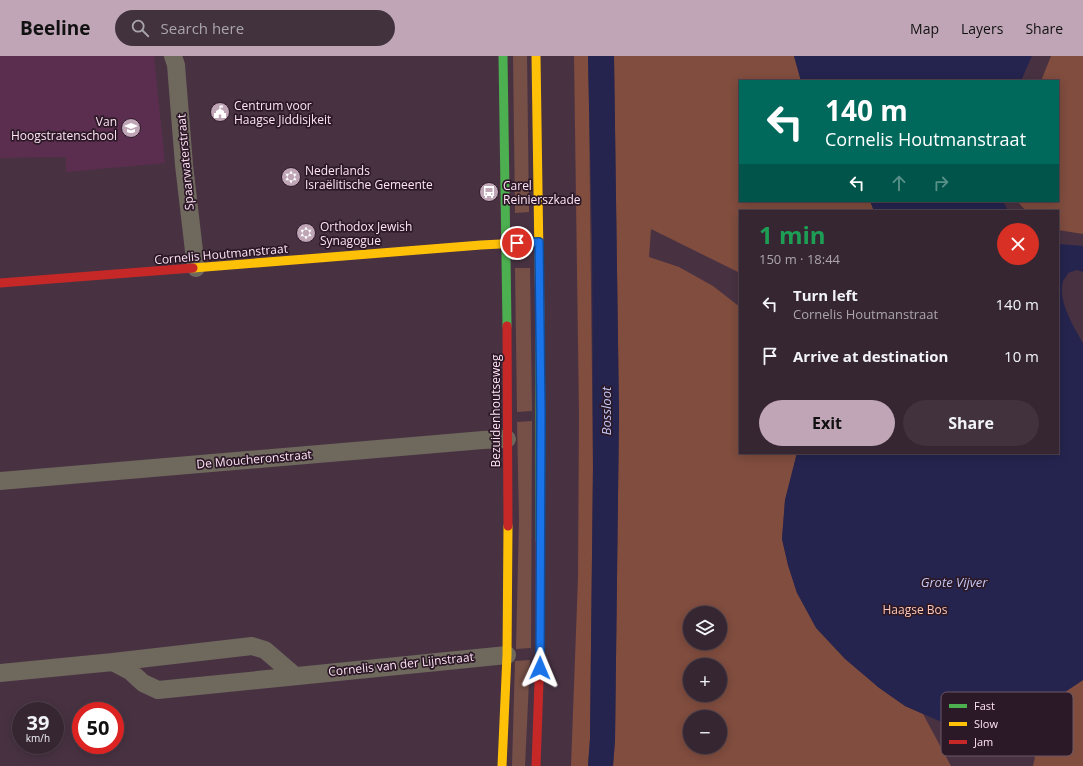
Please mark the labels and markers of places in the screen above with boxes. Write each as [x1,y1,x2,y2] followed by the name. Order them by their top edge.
[234,97,331,128] place label: Centrum voor Haagse Jiddisjkeit
[209,101,231,123] public building icon: Centrum voor Haagse Jiddisjkeit
[11,113,117,144] place label: Van Hoogstratenschool
[120,117,142,139] school or university icon: Van Hoogstratenschool
[305,162,433,193] place label: Nederlands Israëlitische Gemeente
[280,166,302,188] synagogue icon: Nederlands Israëlitische Gemeente
[503,177,581,208] place label: Carel Reinierszkade
[478,181,500,203] bus stop icon: Carel Reinierszkade
[320,218,412,249] place label: Orthodox Jewish Synagogue
[295,222,317,244] synagogue icon: Orthodox Jewish Synagogue
[500,226,534,260] pin

